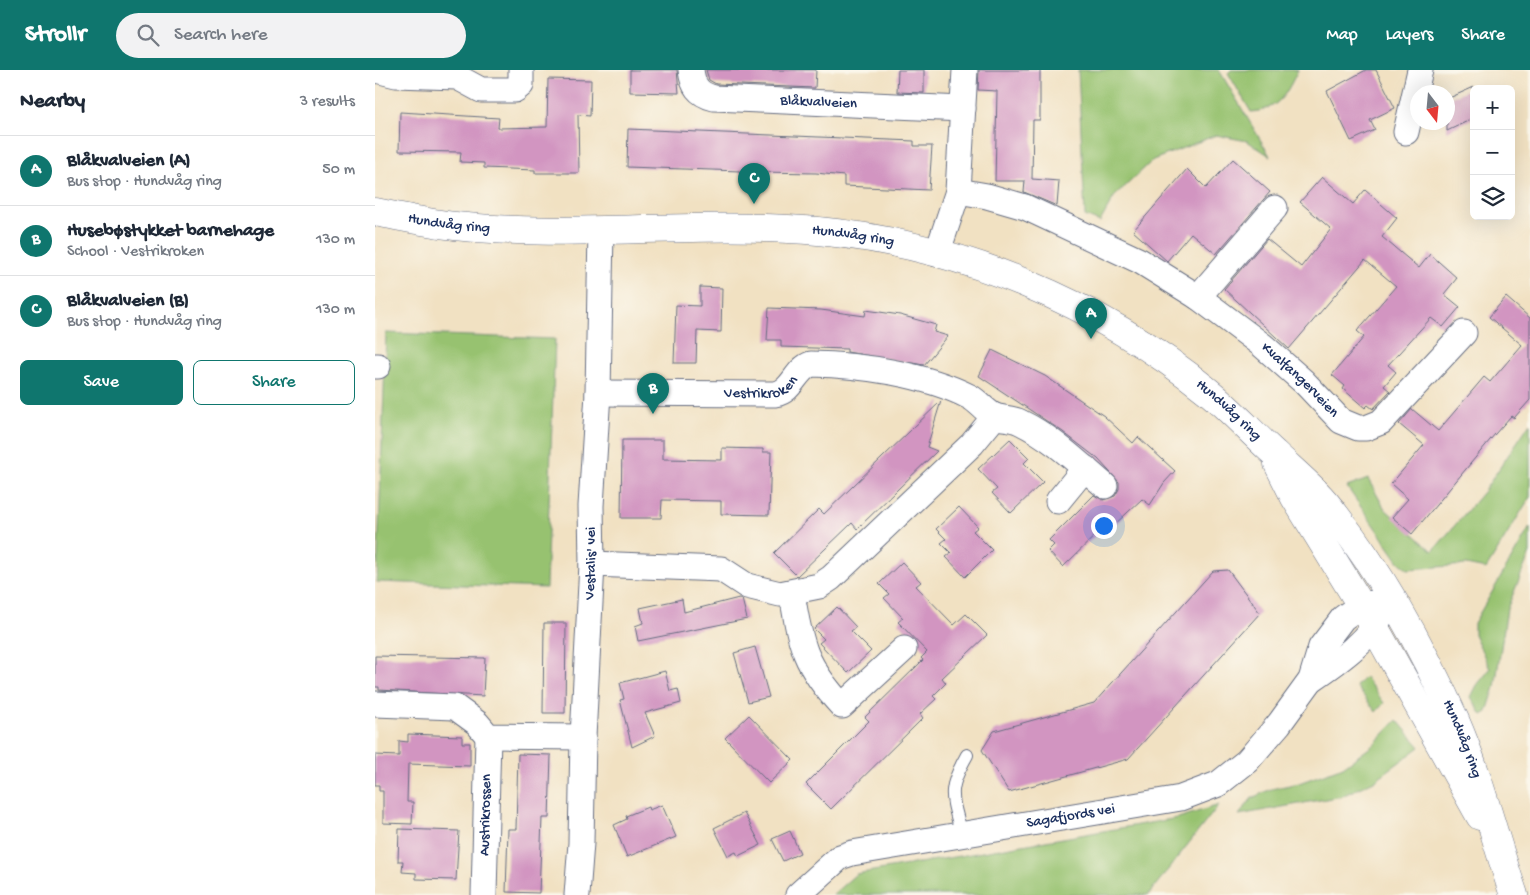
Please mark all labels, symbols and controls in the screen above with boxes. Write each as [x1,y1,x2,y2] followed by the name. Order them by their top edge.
[116,13,466,58] search box
[25,21,86,50] text: Strollr
[134,21,162,49] icon: search
[174,24,268,47] text: Search here
[1326,25,1358,46] text: Map
[1386,25,1433,46] text: Layers
[1461,25,1505,46] text: Share
[1410,85,1455,130] north arrow
[1470,85,1515,220] map controls
[1470,85,1515,130] button: +
[20,90,85,115] text: Nearby
[779,92,857,113] street label: Blåkvalveien
[300,93,355,112] text: 3 results
[1470,130,1515,175] button: −
[67,150,191,173] text: Blåkvalveien (A)
[31,161,41,180] text: A
[322,161,355,180] text: 50 m
[738,163,770,204] pin: C
[67,173,222,192] text: Bus stop · Hundvåg ring
[1470,175,1515,220] button: layers
[406,210,491,238] street label: Hundvåg ring
[67,220,274,243] text: Husebøstykket barnehage
[811,222,896,251] street label: Hundvåg ring
[32,231,40,250] text: B
[316,231,355,250] text: 130 m
[67,243,204,262] text: School · Vestrikroken
[67,290,189,313] text: Blåkvalveien (B)
[1075,298,1107,339] pin: A
[32,301,40,320] text: C
[316,301,355,320] text: 130 m
[67,313,222,332] text: Bus stop · Hundvåg ring
[1257,339,1342,422] street label: Kvalfangerveien
[20,360,183,405] button: Save
[193,360,355,405] button: Share
[723,372,803,403] street label: Vestrikroken
[637,373,669,414] pin: B
[1192,376,1265,445] street label: Hundvåg ring
[1091,513,1117,539] your location
[581,527,601,601] street label: Vestalis' vei
[1438,697,1485,781] street label: Hundvåg ring
[476,774,496,856] street label: Austrikrossen
[1025,800,1116,833] street label: Sagafjords vei

